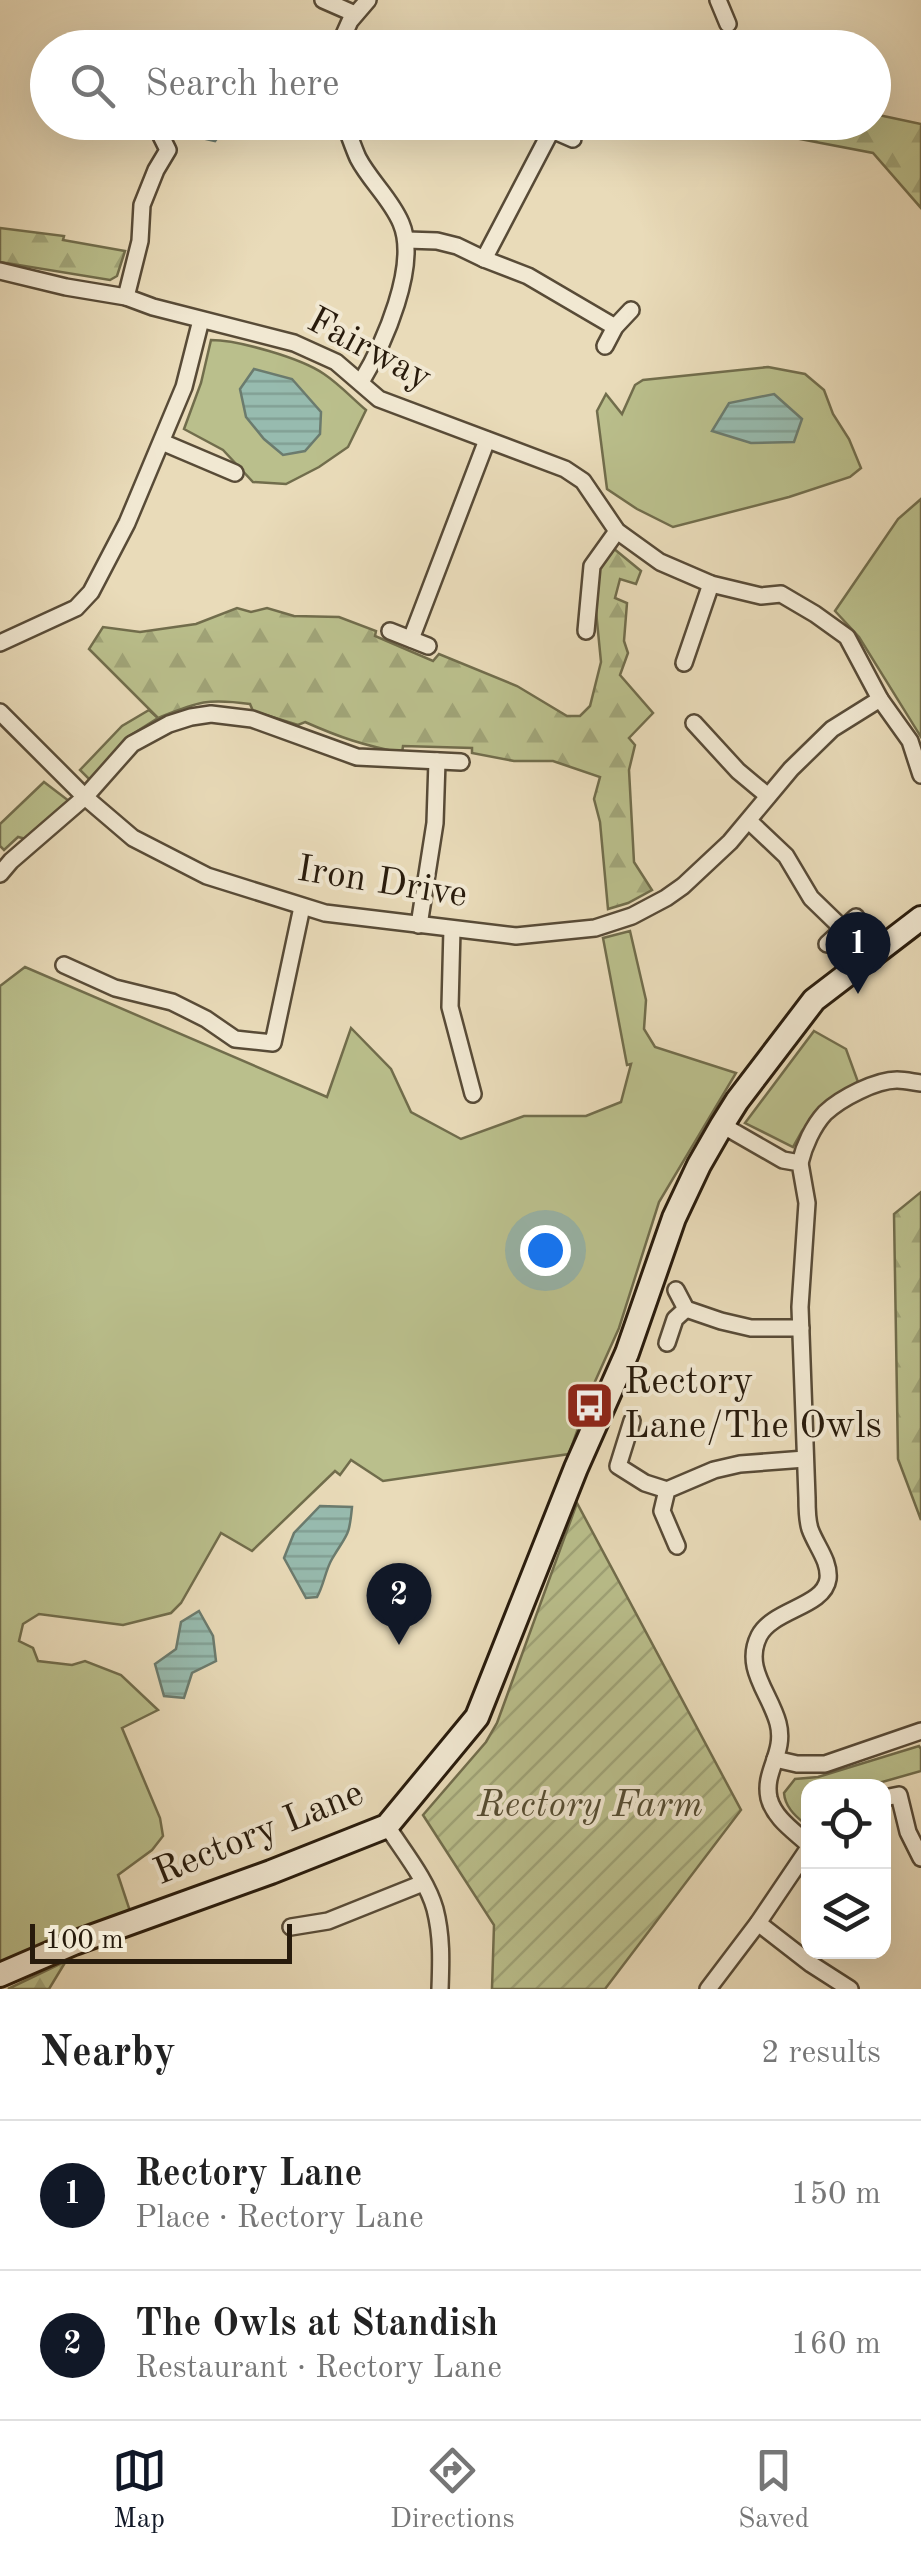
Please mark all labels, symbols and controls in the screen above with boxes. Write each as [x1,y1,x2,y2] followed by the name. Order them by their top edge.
[30,30,891,140] search box
[65,58,120,113] icon: search
[145,66,340,104] text: Search here
[301,302,437,398] street label: Fairway
[294,851,470,915] street label: Iron Drive
[826,912,890,994] pin: 1
[520,1225,571,1276] your location
[624,1364,882,1446] place label: Rectory Lane/The Owls
[563,1379,615,1431] bus stop icon: Rectory Lane/The Owls
[366,1562,432,1645] pin: 2
[149,1775,369,1893] street label: Rectory Lane
[801,1779,891,1959] map controls
[801,1779,891,1869] button: locate
[476,1787,703,1825] park label: Rectory Farm
[801,1869,891,1959] button: layers
[30,1919,292,1964] scale bar
[45,1927,124,1955] text: 100 m
[40,2033,176,2075] text: Nearby
[761,2038,881,2070] text: 2 results
[135,2156,362,2194] text: Rectory Lane
[63,2179,82,2211] text: 1
[791,2179,881,2211] text: 150 m
[135,2203,424,2235] text: Place · Rectory Lane
[135,2306,498,2344] text: The Owls at Standish
[63,2329,82,2361] text: 2
[791,2329,881,2361] text: 160 m
[135,2353,502,2385] text: Restaurant · Rectory Lane
[112,2443,167,2538] tab: Map
[390,2443,515,2538] tab: Directions
[738,2443,809,2538] tab: Saved

